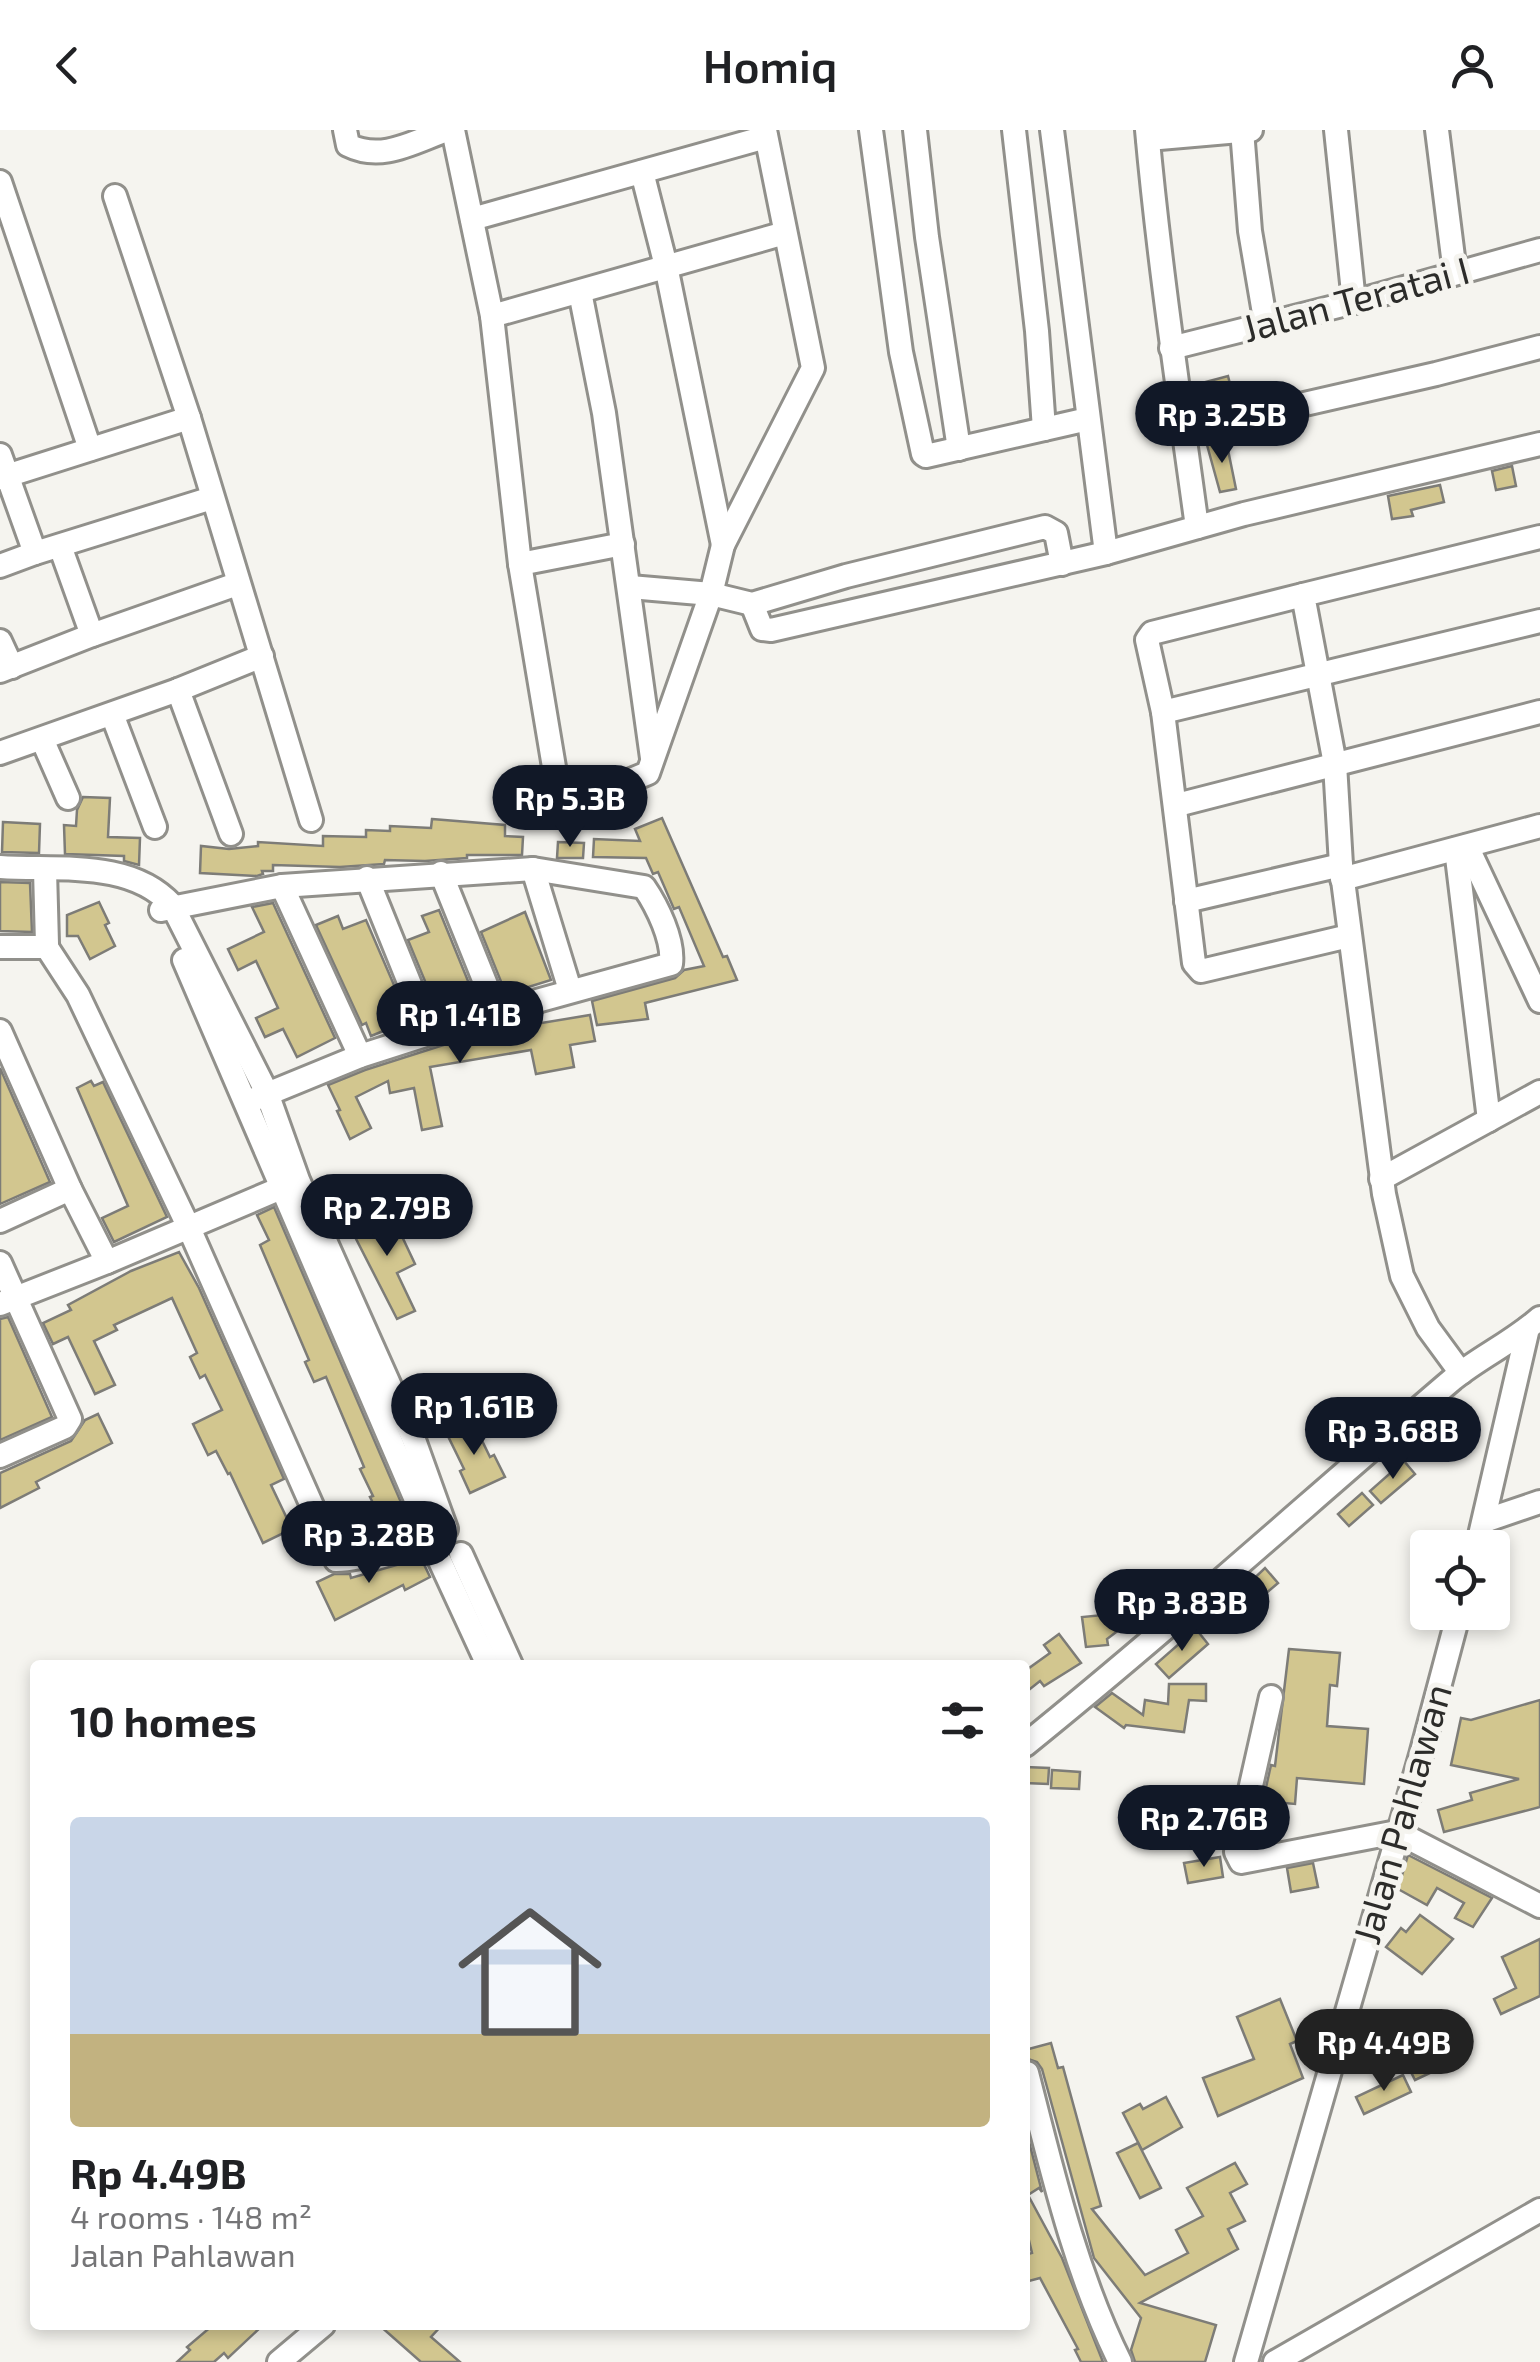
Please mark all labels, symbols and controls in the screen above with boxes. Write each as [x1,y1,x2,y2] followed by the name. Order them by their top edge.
[40,38,95,93] icon: back
[703,38,837,92] text: Homiq
[1445,38,1500,93] icon: person
[1237,246,1474,350] street label: Jalan Teratai I
[1119,381,1325,466] pin: Rp 3.25B
[1157,394,1287,432] text: Rp 3.25B
[478,765,662,850] pin: Rp 5.3B
[515,778,625,816] text: Rp 5.3B
[357,981,563,1066] pin: Rp 1.41B
[399,994,522,1032] text: Rp 1.41B
[284,1174,490,1259] pin: Rp 2.79B
[323,1187,451,1225] text: Rp 2.79B
[371,1373,577,1458] pin: Rp 1.61B
[413,1386,535,1424] text: Rp 1.61B
[1290,1397,1496,1482] pin: Rp 3.68B
[1327,1410,1459,1448] text: Rp 3.68B
[266,1501,472,1586] pin: Rp 3.28B
[303,1514,435,1552] text: Rp 3.28B
[1410,1530,1510,1630] map controls
[1410,1530,1510,1630] button: locate
[1079,1569,1285,1654] pin: Rp 3.83B
[1116,1582,1248,1620] text: Rp 3.83B
[1342,1678,1460,1949] street label: Jalan Pahlawan
[935,1693,990,1748] icon: filters
[70,1695,257,1745] text: 10 homes
[1101,1785,1307,1870] pin: Rp 2.76B
[1140,1798,1268,1836] text: Rp 2.76B
[440,1882,620,2062] icon: home
[1281,2009,1487,2094] pin: Rp 4.49B
[1317,2022,1451,2060] text: Rp 4.49B
[70,2147,247,2197] text: Rp 4.49B
[70,2197,312,2235] text: 4 rooms · 148 m²
[70,2235,296,2273] text: Jalan Pahlawan

